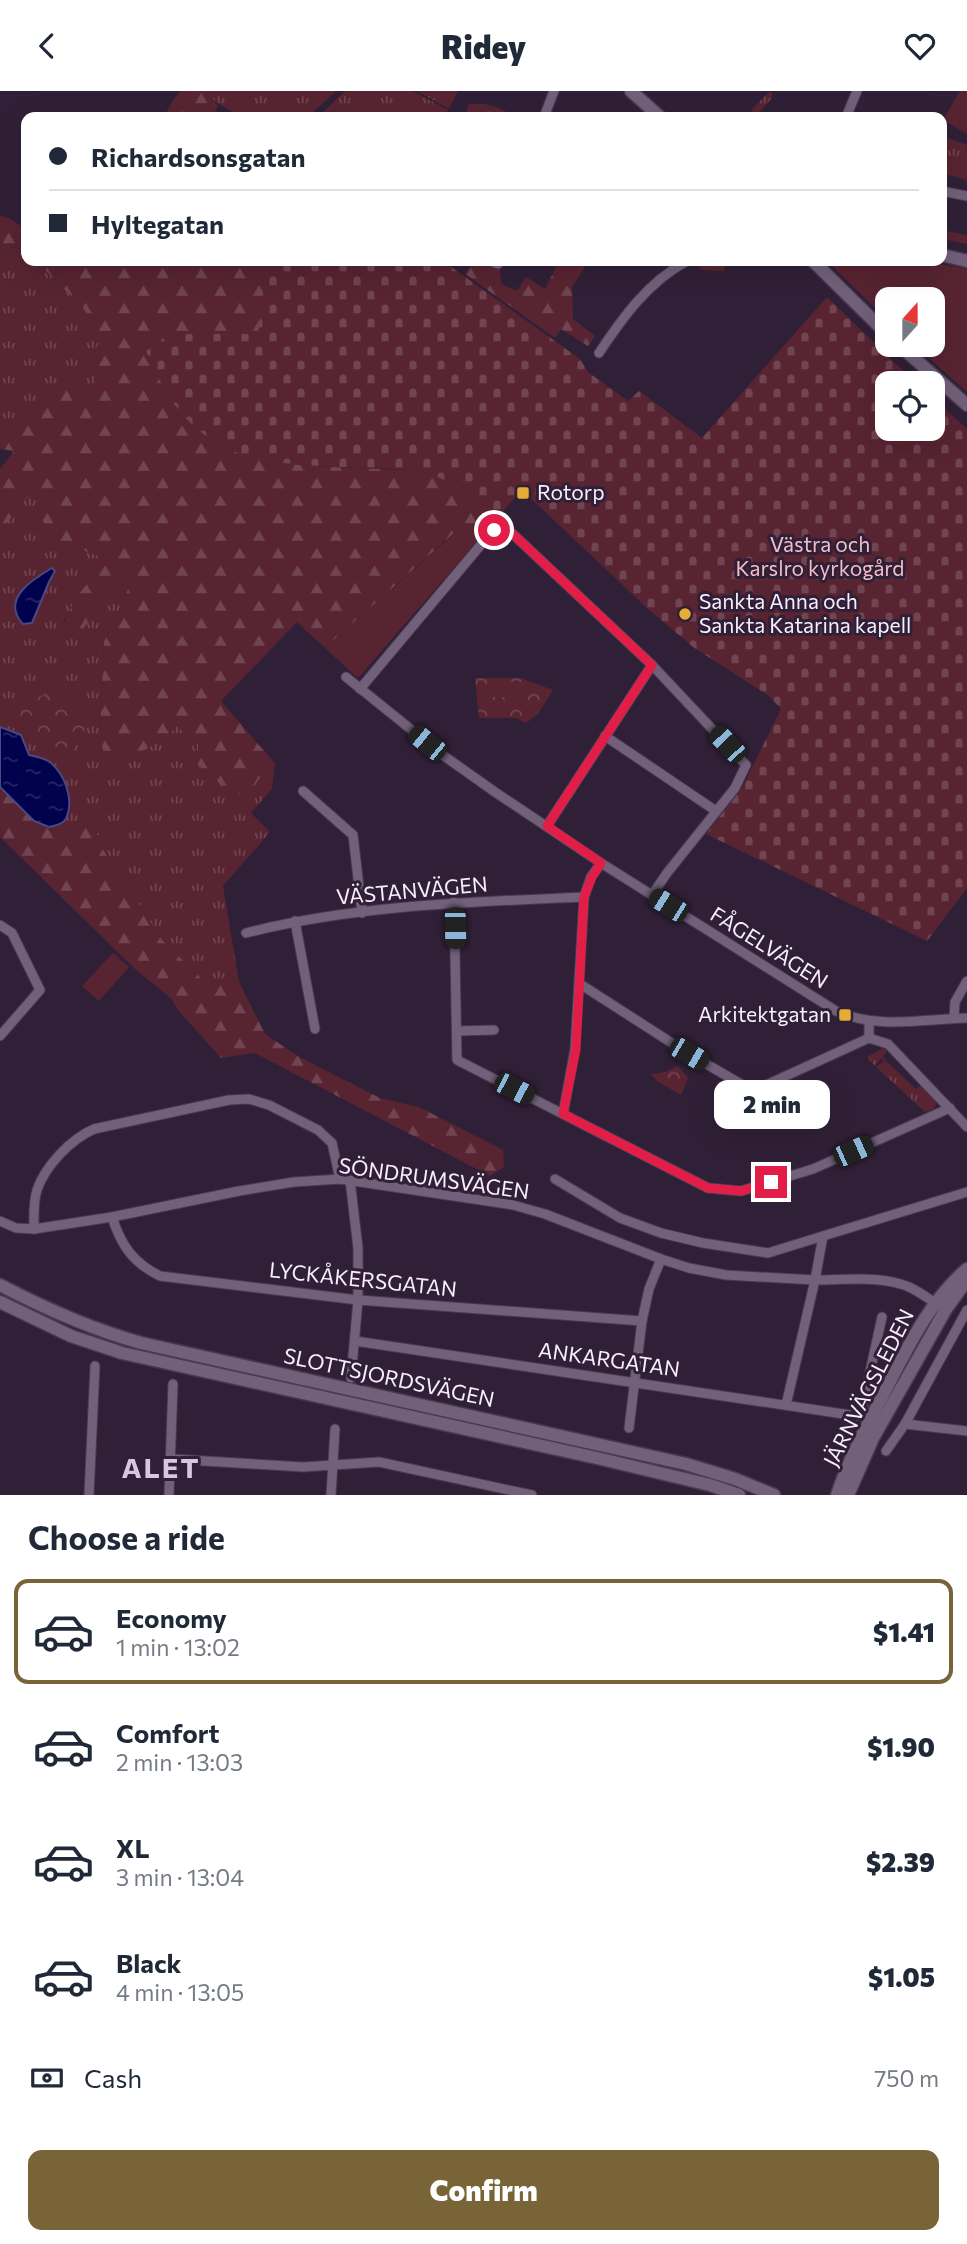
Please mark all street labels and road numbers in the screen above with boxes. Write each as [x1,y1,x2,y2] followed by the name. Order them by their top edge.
[335,870,489,909] street label: VÄSTANVÄGEN
[706,901,833,993] street label: FÅGELVÄGEN
[337,1152,531,1203] street label: SÖNDRUMSVÄGEN
[268,1256,458,1301] street label: LYCKÅKERSGATAN
[817,1304,918,1470] street label: JÄRNVÄGSLEDEN
[537,1336,682,1381] street label: ANKARGATAN
[282,1342,497,1411] street label: SLOTTSJORDSVÄGEN

